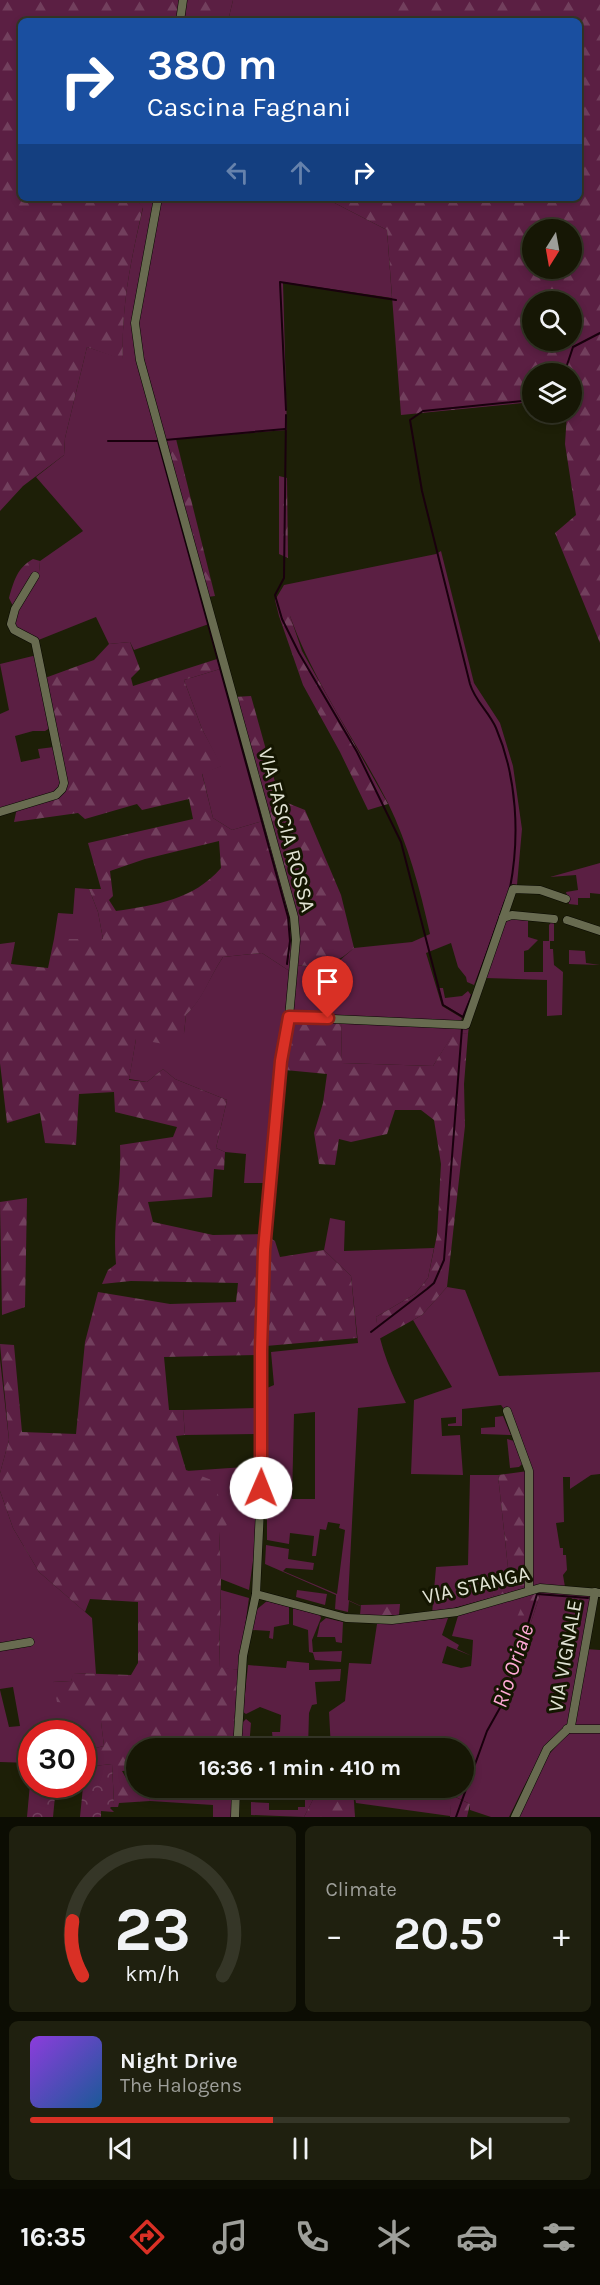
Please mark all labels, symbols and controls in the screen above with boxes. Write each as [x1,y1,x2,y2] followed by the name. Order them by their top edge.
[147,40,277,90] text: 380 m
[48,42,126,120] icon: right
[147,91,351,123] text: Cascina Fagnani
[221,156,254,189] icon: left
[284,156,317,189] icon: ahead
[347,156,380,189] icon: right
[522,219,582,279] north arrow
[522,219,582,423] map controls
[522,291,582,351] button: search
[522,363,582,423] button: layers
[254,745,320,915] street label: VIA FASCIA ROSSA
[302,956,353,1018] pin
[311,965,344,998] icon: arrive
[229,1456,293,1520] position arrow
[420,1561,532,1609] street label: VIA STANGA
[543,1598,587,1714] street label: VIA VIGNALE
[487,1621,539,1711] water label: Rio Oriale
[18,1720,96,1798] speed limit sign: 30
[199,1755,401,1781] text: 16:36 · 1 min · 410 m
[326,1878,397,1901] text: Climate
[114,1893,191,1966] text: 23
[393,1908,502,1960] text: 20.5°
[326,1916,343,1954] text: −
[553,1916,570,1954] text: +
[125,1961,179,1986] text: km/h
[120,2048,238,2074] text: Night Drive
[120,2074,242,2097] text: The Halogens
[104,2132,137,2165] icon: previous
[284,2132,317,2165] icon: pause
[464,2132,497,2165] icon: next
[126,2216,168,2258] icon: directions
[209,2216,251,2258] icon: music
[291,2216,333,2258] icon: phone
[373,2216,415,2258] icon: climate
[456,2216,498,2258] icon: car
[538,2216,580,2258] icon: filters
[20,2221,86,2253] text: 16:35

